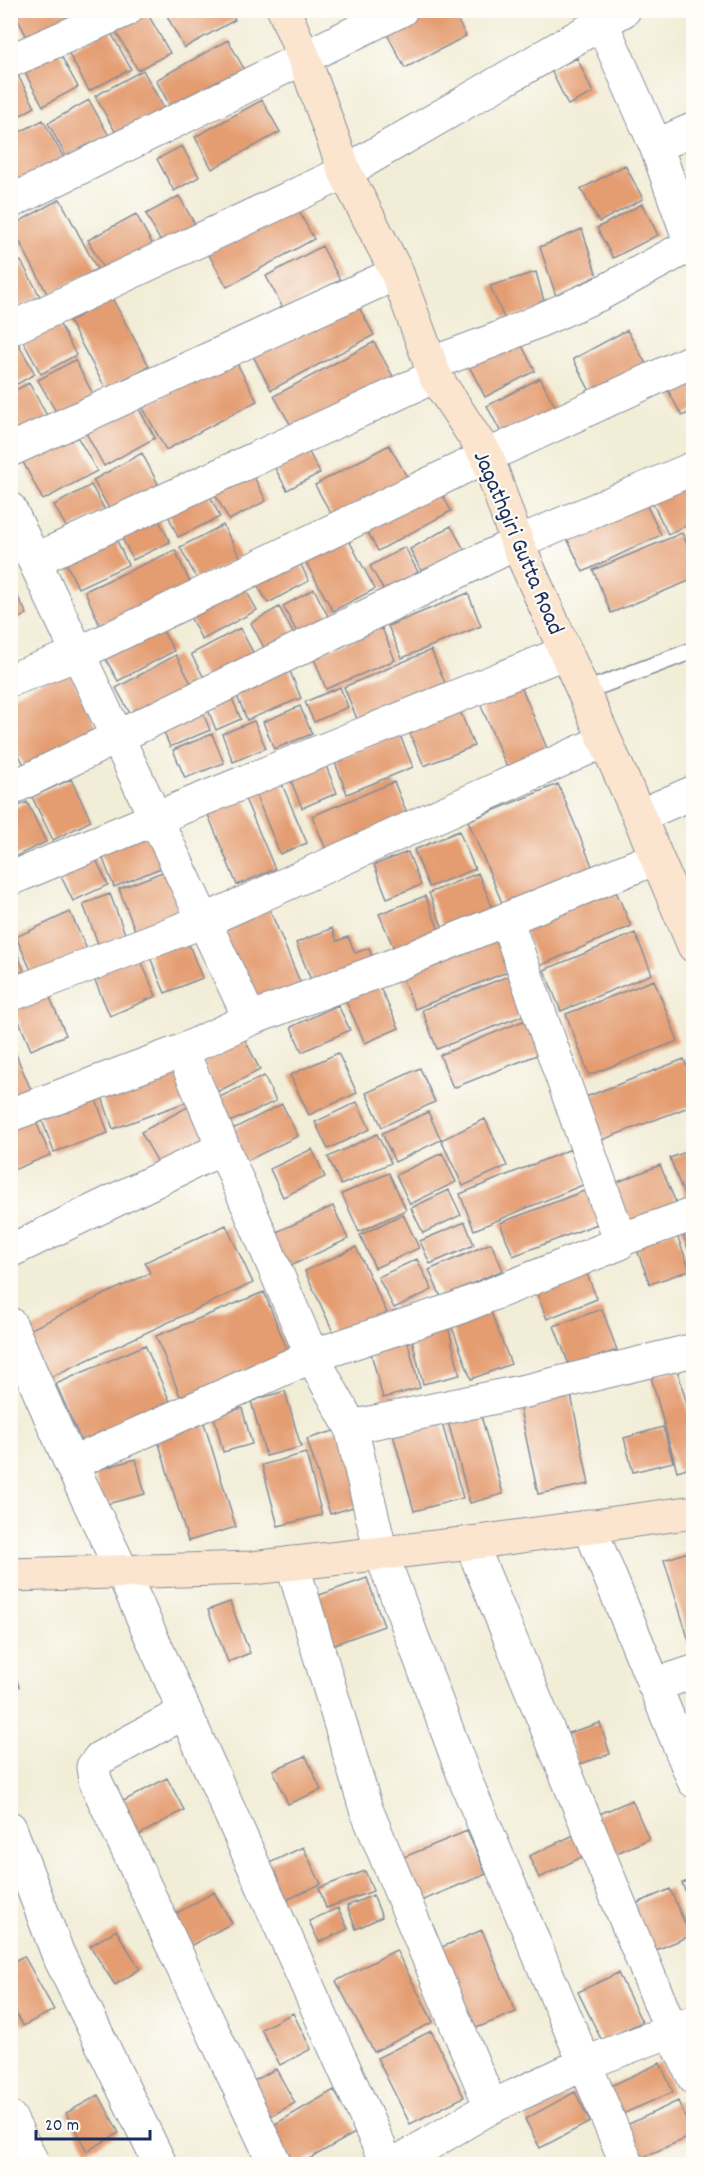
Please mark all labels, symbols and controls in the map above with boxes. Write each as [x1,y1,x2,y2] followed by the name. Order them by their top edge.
[463,446,571,641] street label: Jagathgiri Gutta Road
[36,2103,150,2141] scale bar
[45,2114,79,2139] text: 20 m

